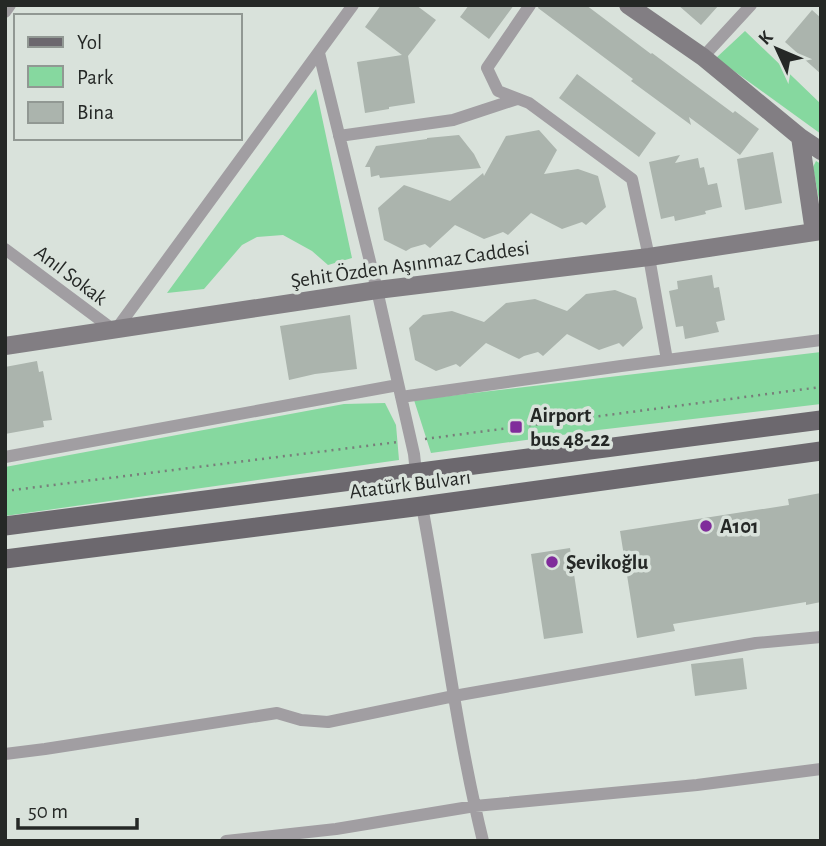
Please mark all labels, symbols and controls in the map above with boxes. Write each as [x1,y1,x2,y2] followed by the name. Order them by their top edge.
[14,14,242,140] legend
[742,14,812,84] north arrow
[755,27,777,49] text: K
[77,32,102,53] text: Yol
[77,67,114,88] text: Park
[77,102,114,123] text: Bina
[289,236,531,292] street label: Şehit Özden Aşınmaz Caddesi
[31,242,111,310] street label: Anıl Sokak
[530,405,610,450] place label: Airport bus 48-22
[508,419,524,435] marker: Airport bus 48-22
[348,467,472,502] street label: Atatürk Bulvarı
[720,516,759,537] place label: A101
[698,518,714,534] marker: A101
[566,552,648,573] place label: Şevikoğlu
[544,554,560,570] marker: Şevikoğlu
[18,786,136,830] scale bar
[28,801,68,822] text: 50 m

